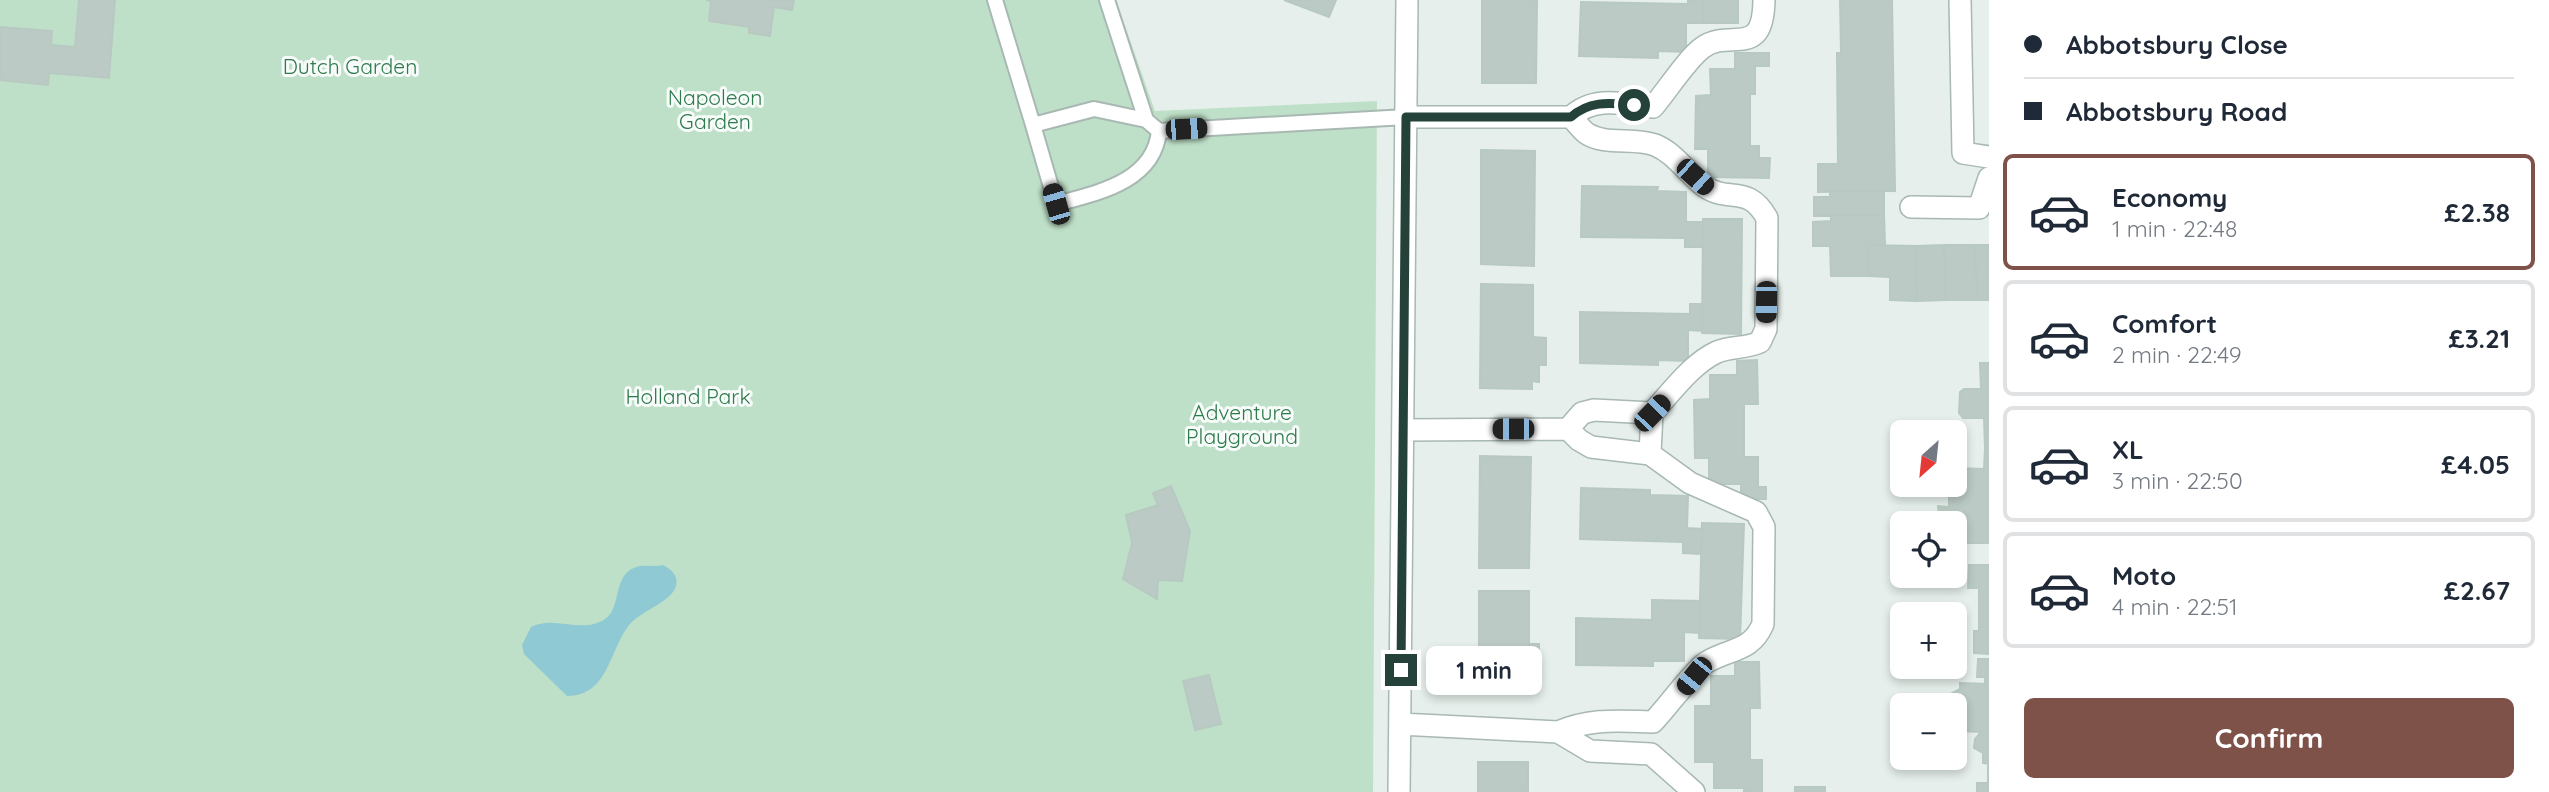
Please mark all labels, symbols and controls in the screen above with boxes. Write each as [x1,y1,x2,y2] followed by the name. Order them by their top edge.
[2066,28,2288,61] text: Abbotsbury Close
[283,53,417,79] park label: Dutch Garden
[668,84,762,134] park label: Napoleon Garden
[1618,89,1650,121] route start
[2066,95,2287,128] text: Abbotsbury Road
[1165,117,1208,141] car
[1673,155,1718,199] car
[1041,181,1072,227] car
[2028,181,2091,244] icon: car
[2112,181,2227,214] text: Economy
[2444,196,2510,229] text: £2.38
[2112,214,2237,243] text: 1 min · 22:48
[1756,281,1777,323] car
[2028,307,2091,370] icon: car
[2112,307,2217,340] text: Comfort
[2448,322,2510,355] text: £3.21
[2112,340,2242,369] text: 2 min · 22:49
[625,383,751,409] park label: Holland Park
[1630,391,1675,435] car
[1186,399,1298,449] park label: Adventure Playground
[1493,419,1535,440] car
[1890,420,1967,497] north arrow
[1890,420,1967,770] map controls
[2028,433,2091,496] icon: car
[2112,433,2144,466] text: XL
[2441,448,2510,481] text: £4.05
[2112,466,2243,495] text: 3 min · 22:50
[1890,511,1967,588] button: locate
[2028,559,2091,622] icon: car
[2112,559,2176,592] text: Moto
[2444,574,2510,607] text: £2.67
[2112,592,2237,621] text: 4 min · 22:51
[1890,602,1967,679] button: +
[1426,646,1541,694] callout: 1 min
[1673,653,1716,699] car
[1385,654,1417,686] route end
[1456,656,1512,685] text: 1 min
[1890,693,1967,770] button: −
[2024,698,2514,778] button: Confirm

